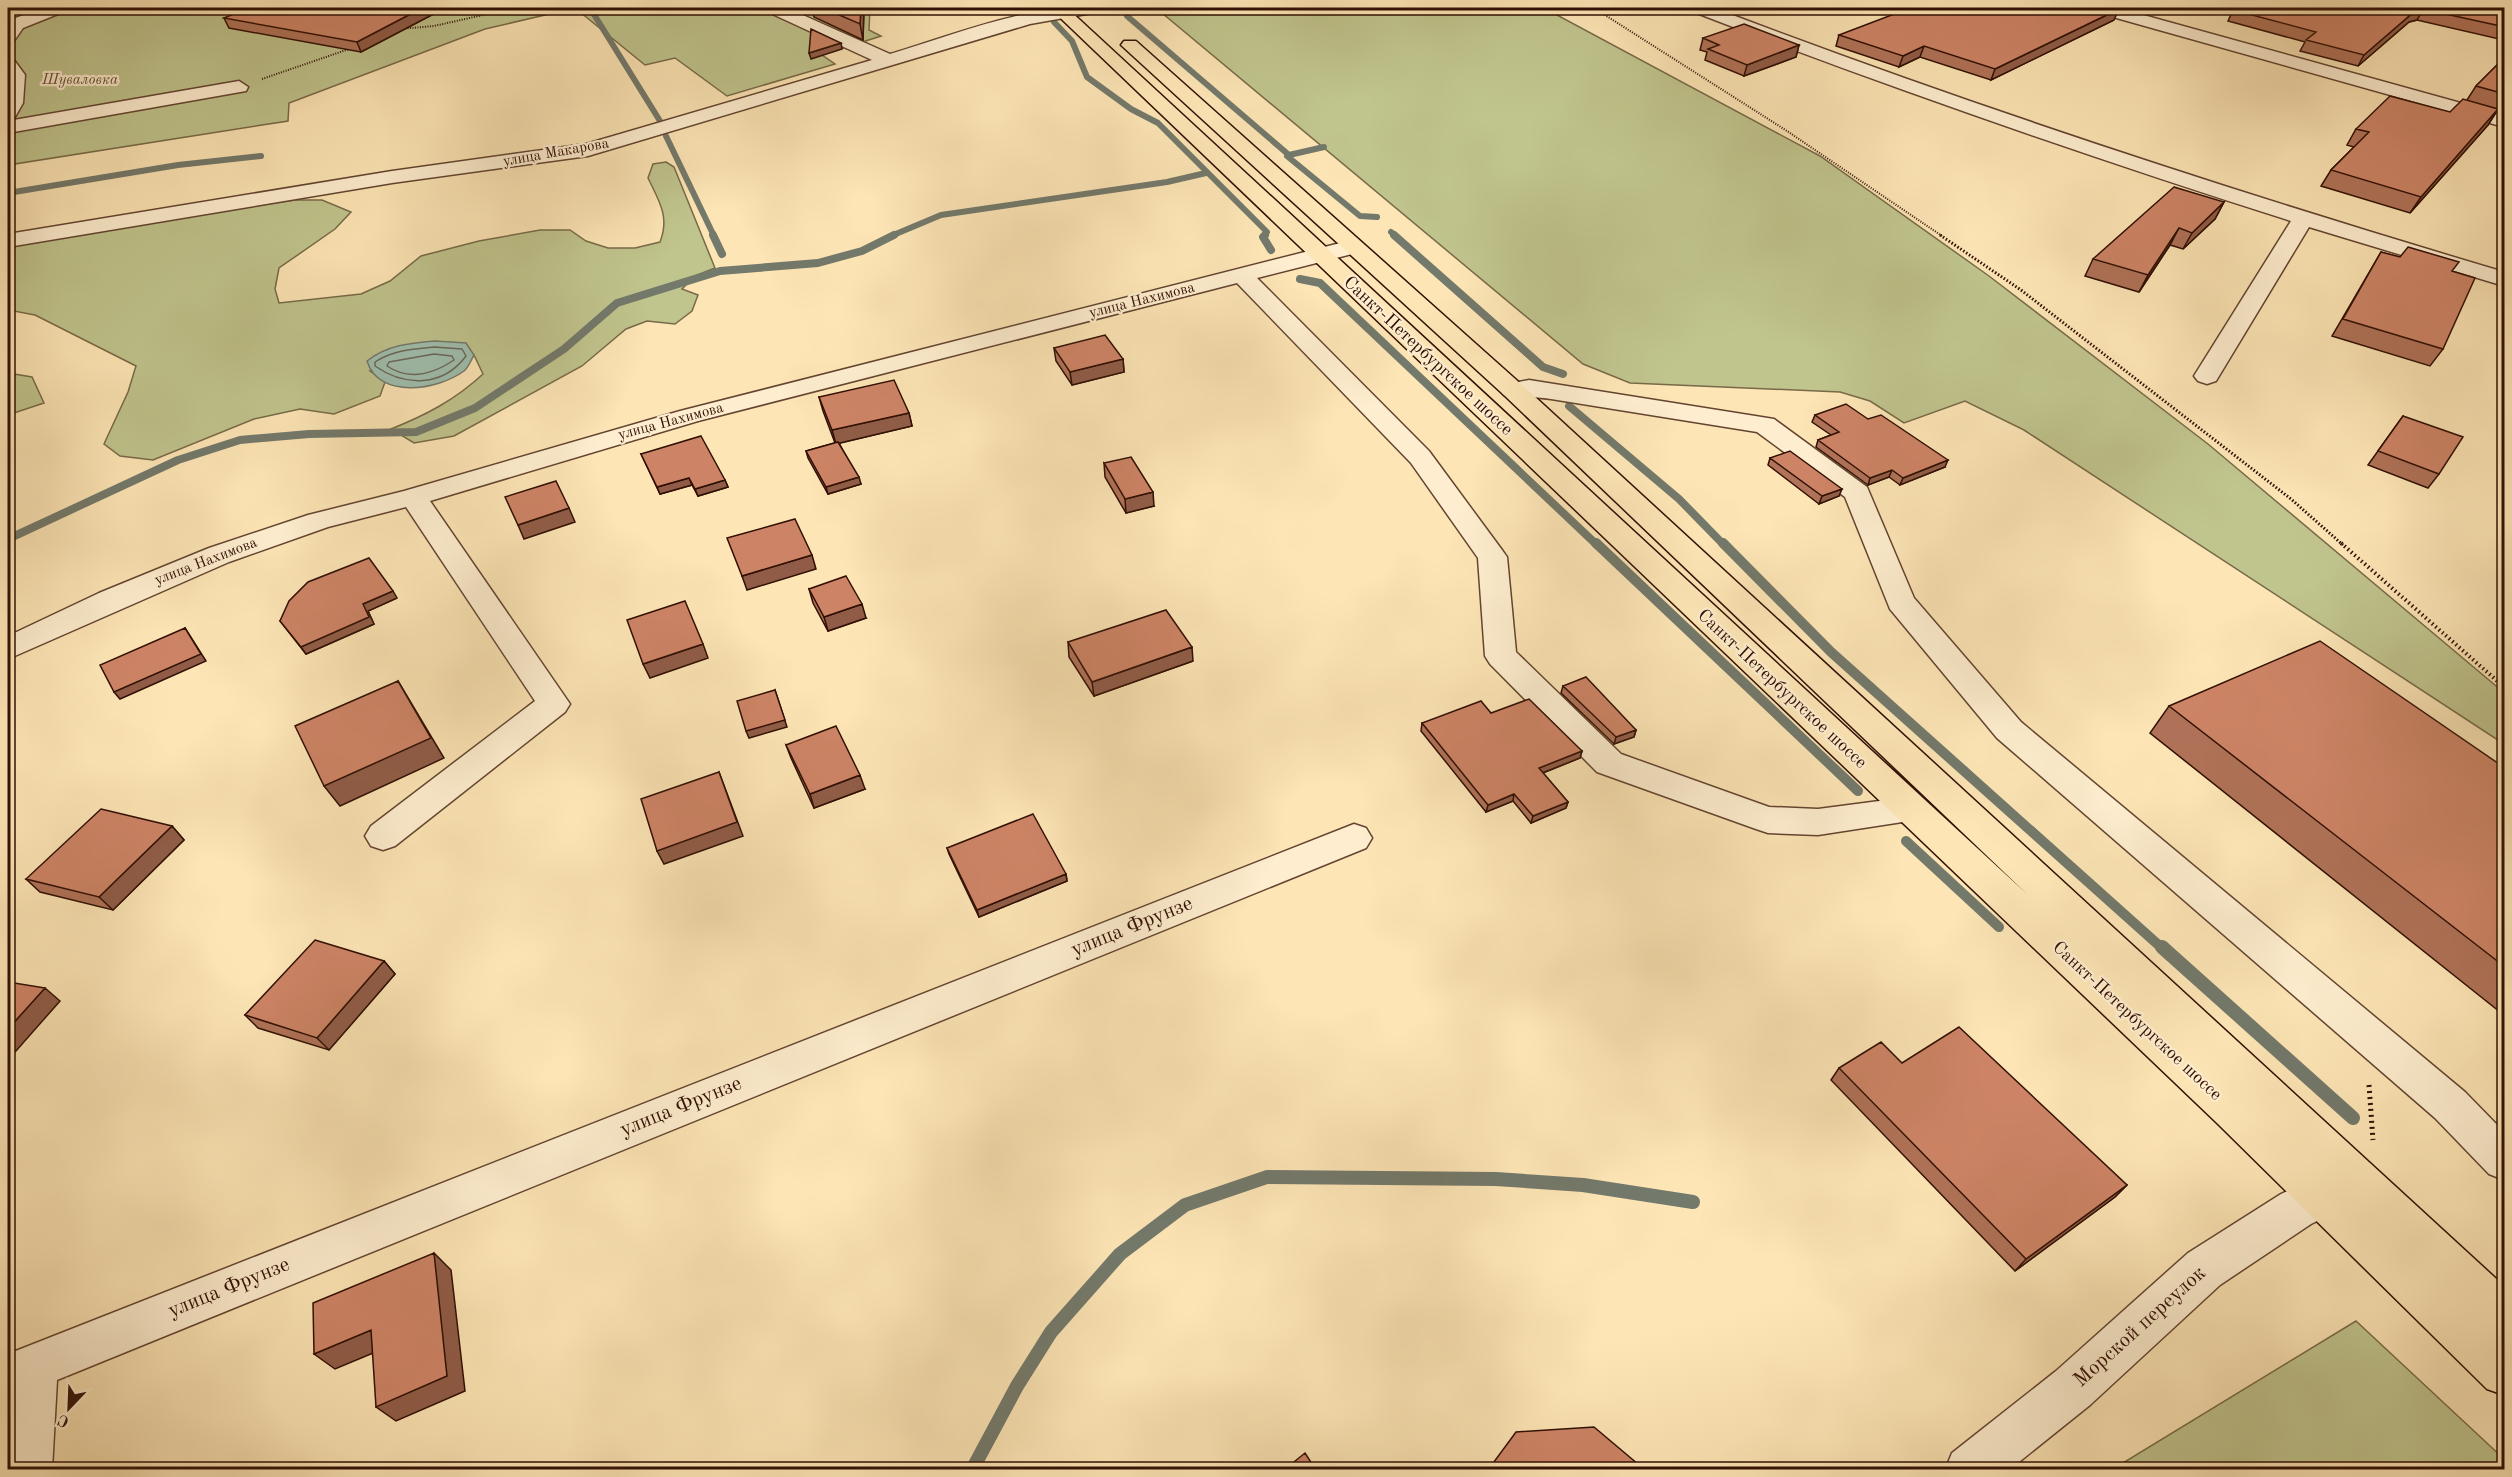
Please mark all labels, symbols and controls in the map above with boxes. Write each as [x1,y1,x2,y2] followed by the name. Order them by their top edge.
[41,73,118,88] park label: Шуваловка
[502,136,611,170] street label: улица Макарова
[1340,273,1516,439] street label: Санкт-Петербургское шоссе
[1088,280,1197,321] street label: улица Нахимова
[617,401,726,443] street label: улица Нахимова
[153,535,260,588] street label: улица Нахимова
[1694,606,1870,772] street label: Санкт-Петербургское шоссе
[1068,893,1196,961] street label: улица Фрунзе
[2049,938,2225,1104] street label: Санкт-Петербургское шоссе
[617,1073,745,1141] street label: улица Фрунзе
[165,1254,293,1322] street label: улица Фрунзе
[2070,1262,2210,1391] street label: Морской переулок
[39,1378,99,1438] north arrow
[56,1411,72,1429] text: С

